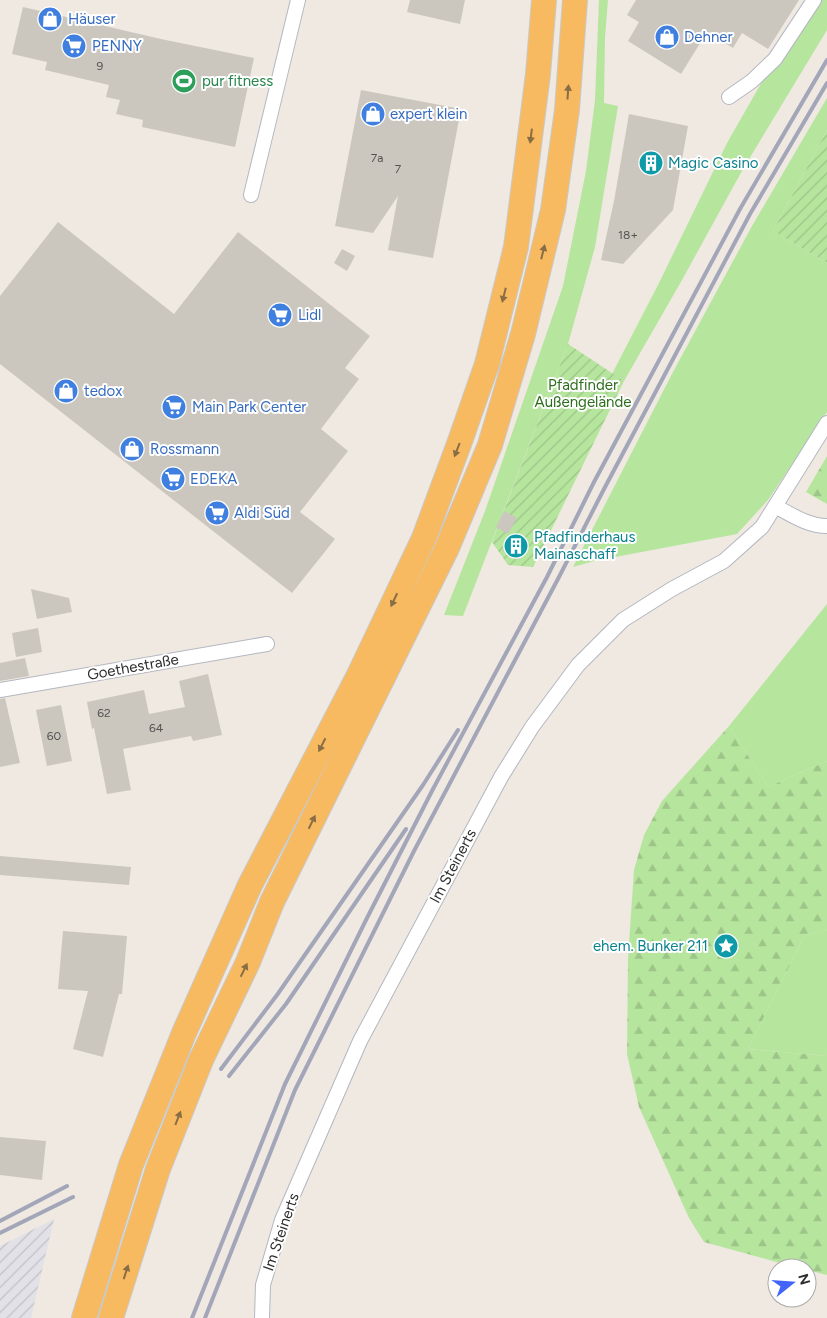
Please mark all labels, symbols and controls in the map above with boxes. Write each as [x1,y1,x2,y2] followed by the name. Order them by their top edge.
[37,6,63,32] shop icon: Häuser
[68,10,116,28] place label: Häuser
[654,24,680,50] shop icon: Dehner
[684,28,733,46] place label: Dehner
[61,33,87,59] supermarket icon: PENNY
[92,37,142,55] place label: PENNY
[97,59,104,73] house number: 9
[171,68,197,94] sports icon: pur fitness
[202,72,273,90] place label: pur fitness
[564,84,572,100] one-way arrow
[360,101,386,127] shop icon: expert klein
[390,105,467,123] place label: expert klein
[526,128,534,144] one-way arrow
[638,150,664,176] building icon: Magic Casino
[371,151,383,165] house number: 7a
[668,154,759,172] place label: Magic Casino
[395,162,402,176] house number: 7
[618,228,638,242] house number: 18+
[539,245,547,260] one-way arrow
[500,287,508,302] one-way arrow
[267,302,293,328] supermarket icon: Lidl
[298,306,321,324] place label: Lidl
[535,376,631,411] park label: Pfadfinder Außengelände
[53,378,79,404] shop icon: tedox
[84,382,122,400] place label: tedox
[161,394,187,420] supermarket icon: Main Park Center
[192,398,306,416] place label: Main Park Center
[119,436,145,462] shop icon: Rossmann
[150,440,219,458] place label: Rossmann
[453,443,461,458] one-way arrow
[160,466,186,492] supermarket icon: EDEKA
[190,470,237,488] place label: EDEKA
[204,500,230,526] supermarket icon: Aldi Süd
[234,504,290,522] place label: Aldi Süd
[534,528,635,563] place label: Pfadfinderhaus Mainaschaff
[503,533,529,559] building icon: Pfadfinderhaus Mainaschaff
[390,593,398,607] one-way arrow
[86,650,180,684] street label: Goethestraße
[97,706,111,720] house number: 62
[149,721,164,735] house number: 64
[47,729,62,743] house number: 60
[318,738,326,753] one-way arrow
[308,815,316,829] one-way arrow
[426,826,480,906] street label: Im Steinerts
[713,933,739,959] place icon: ehem. Bunker 211
[593,937,708,955] place label: ehem. Bunker 211
[240,962,248,977] one-way arrow
[174,1110,182,1125] one-way arrow
[259,1191,303,1273] street label: Im Steinerts
[767,1258,817,1308] north arrow
[122,1264,130,1279] one-way arrow
[794,1272,814,1287] text: N

